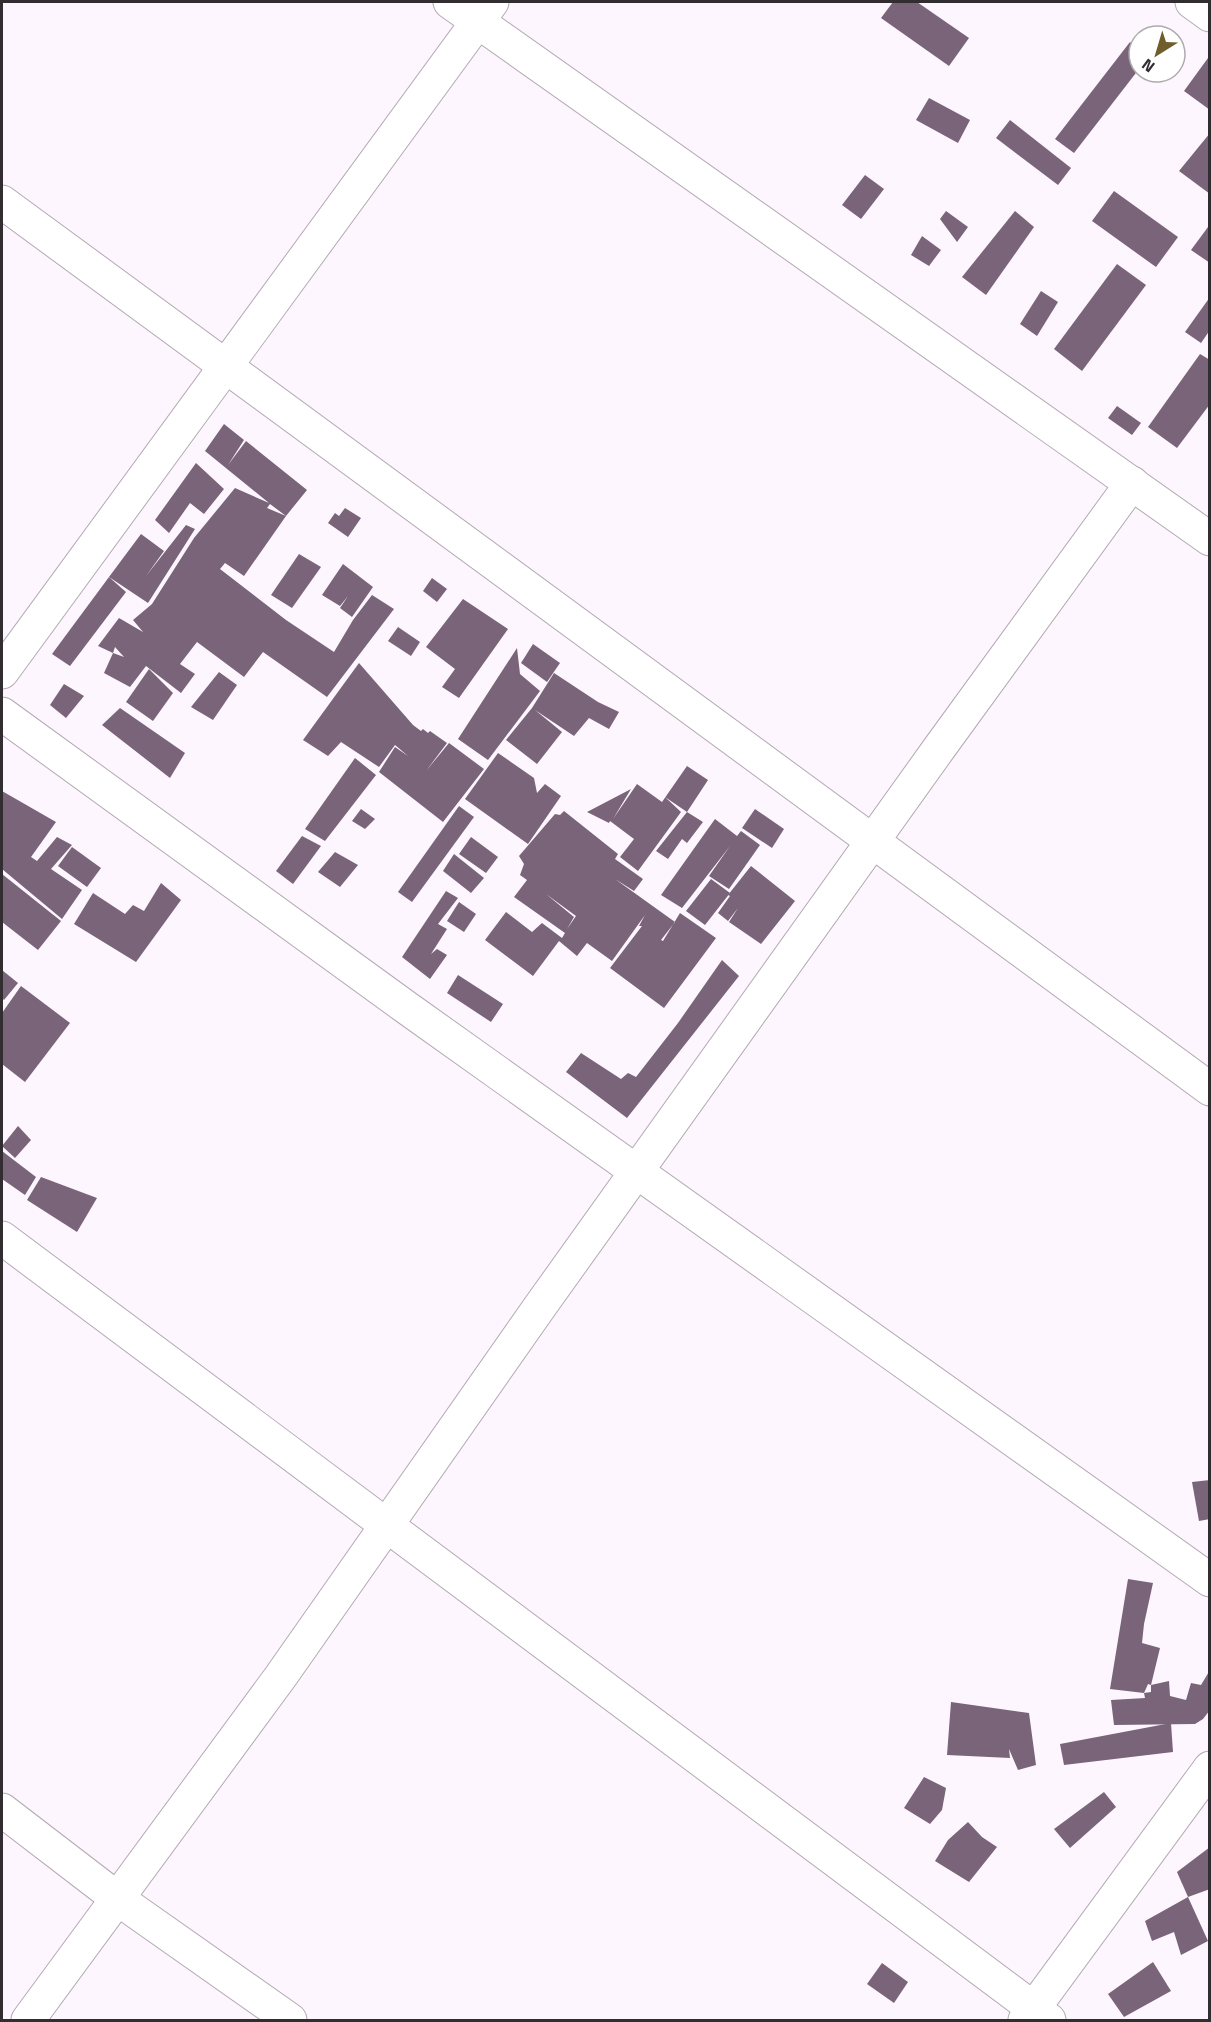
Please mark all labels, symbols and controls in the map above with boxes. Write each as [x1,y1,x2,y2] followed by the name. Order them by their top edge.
[1127,24,1187,84] north arrow
[1136,53,1160,79] text: N

